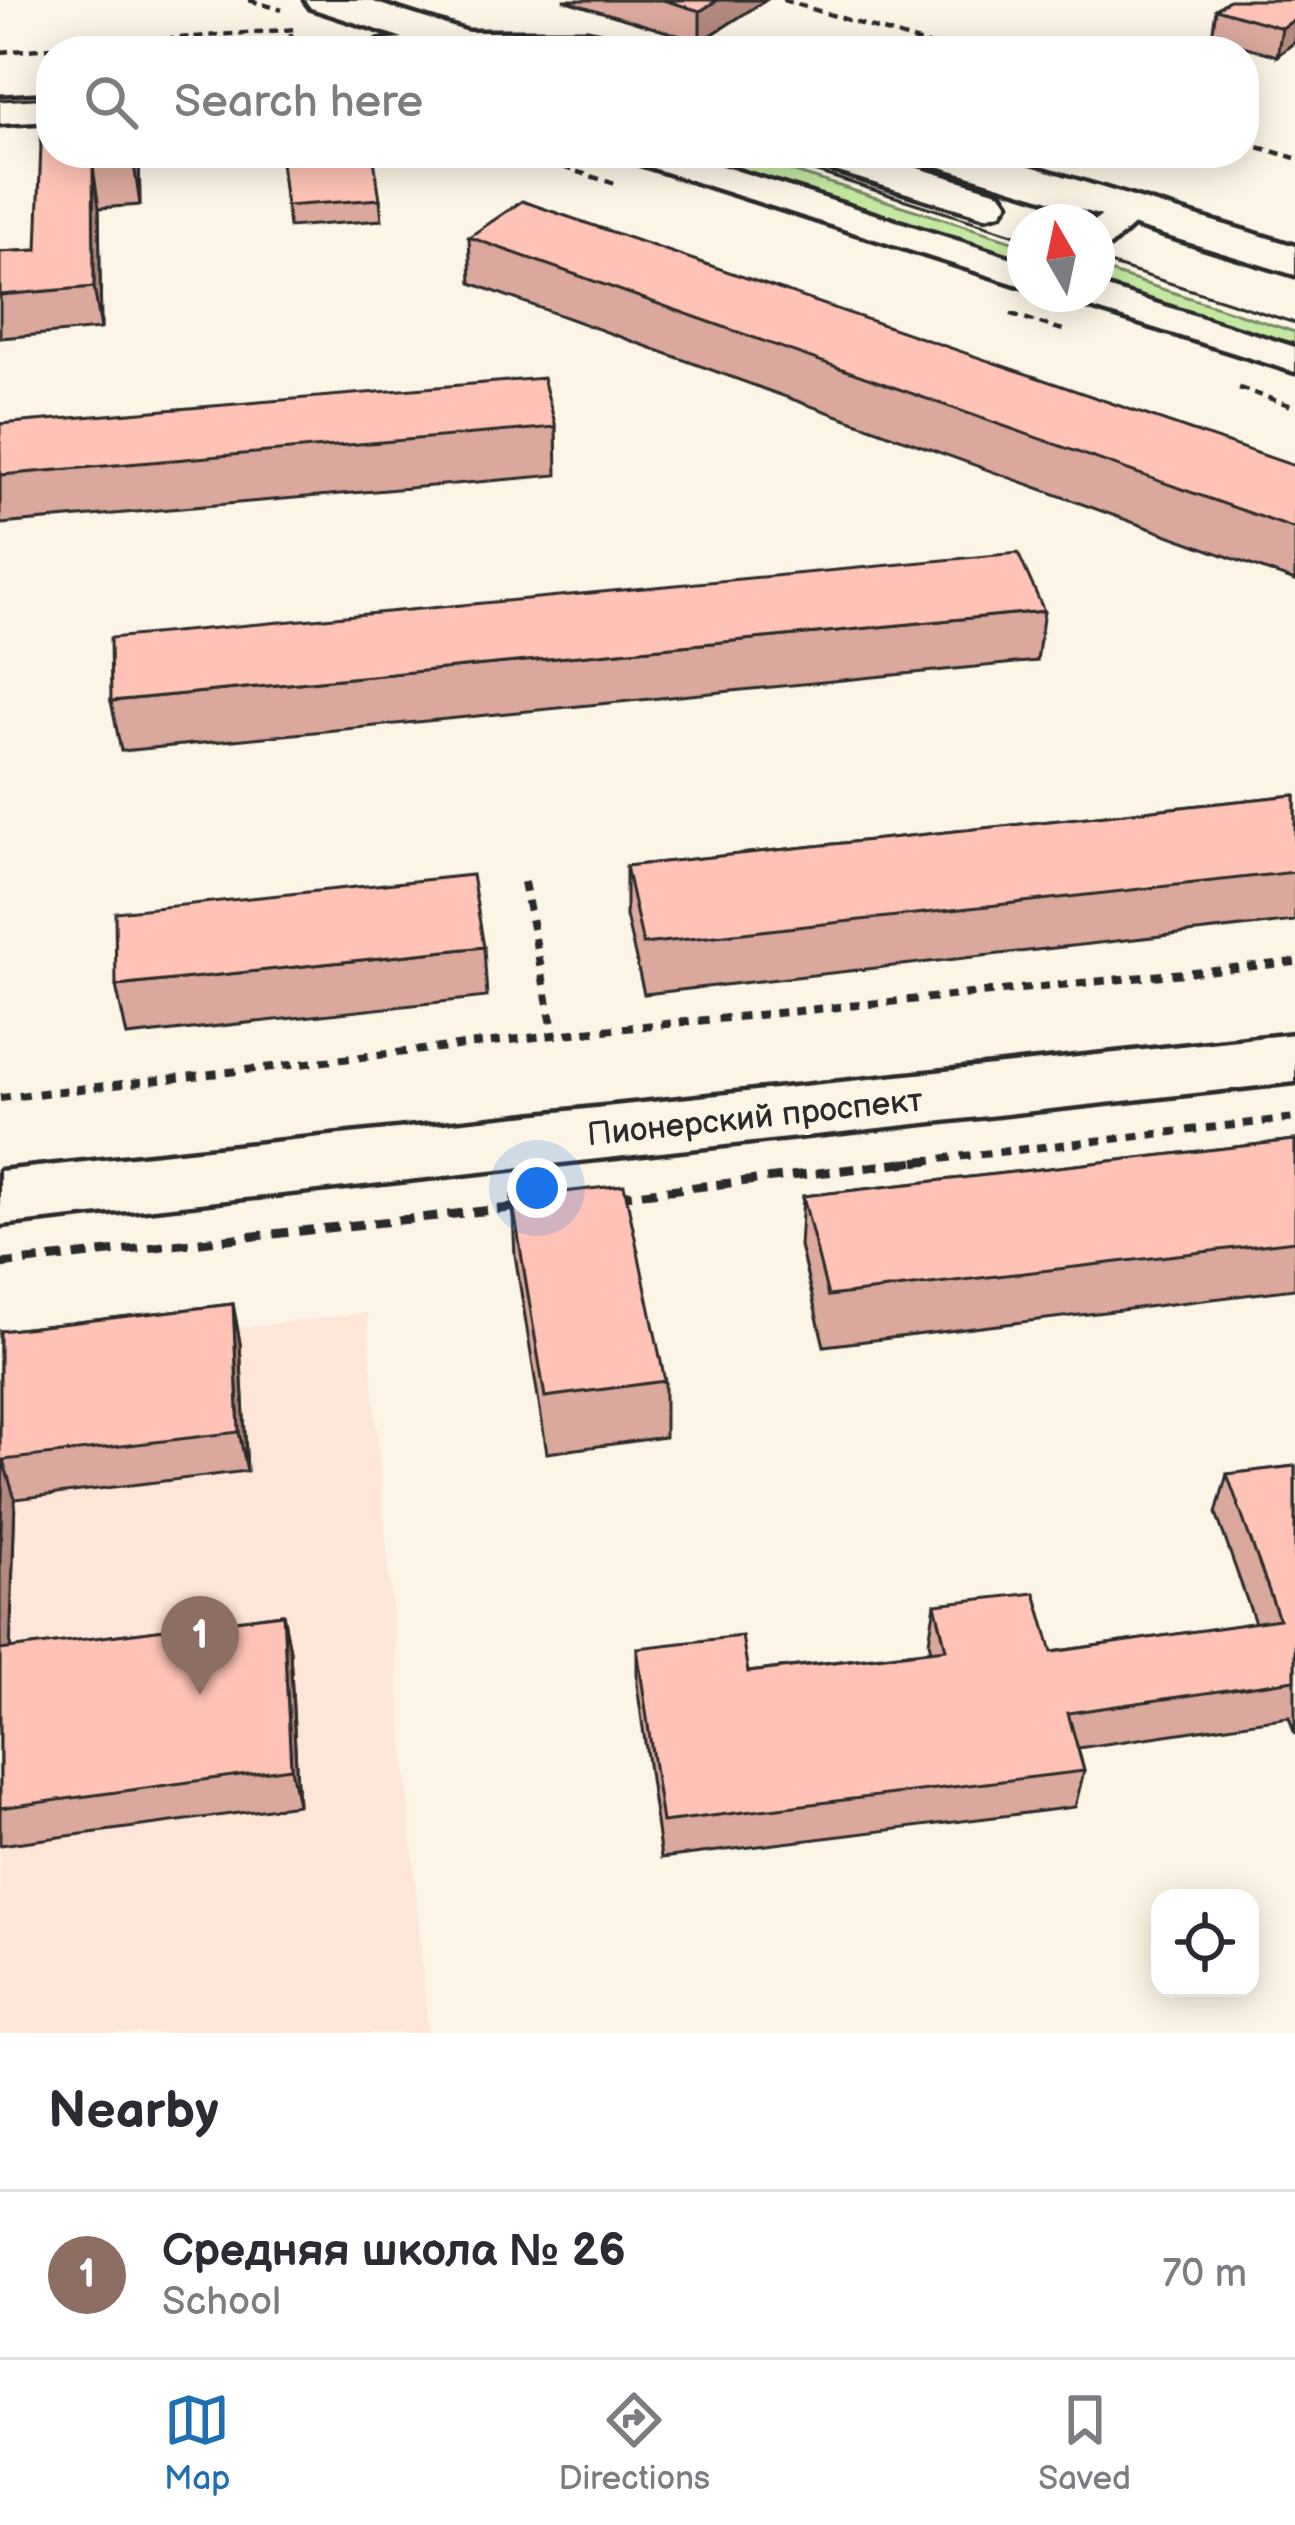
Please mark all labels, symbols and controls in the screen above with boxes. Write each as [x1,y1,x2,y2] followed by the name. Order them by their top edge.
[36,36,1259,168] search box
[78,69,144,135] icon: search
[174,75,423,130] text: Search here
[1007,204,1115,312] north arrow
[585,1080,926,1156] street label: Пионерский проспект
[507,1158,567,1218] your location
[161,1596,239,1695] pin: 1
[1151,1889,1259,1997] map controls
[1151,1889,1259,1997] button: locate
[48,2081,219,2142] text: Nearby
[162,2224,626,2279] text: Средняя школа № 26
[79,2251,95,2298] text: 1
[1162,2251,1247,2298] text: 70 m
[162,2279,281,2326] text: School
[164,2387,230,2499] tab: Map
[559,2387,710,2499] tab: Directions
[1038,2387,1131,2499] tab: Saved

